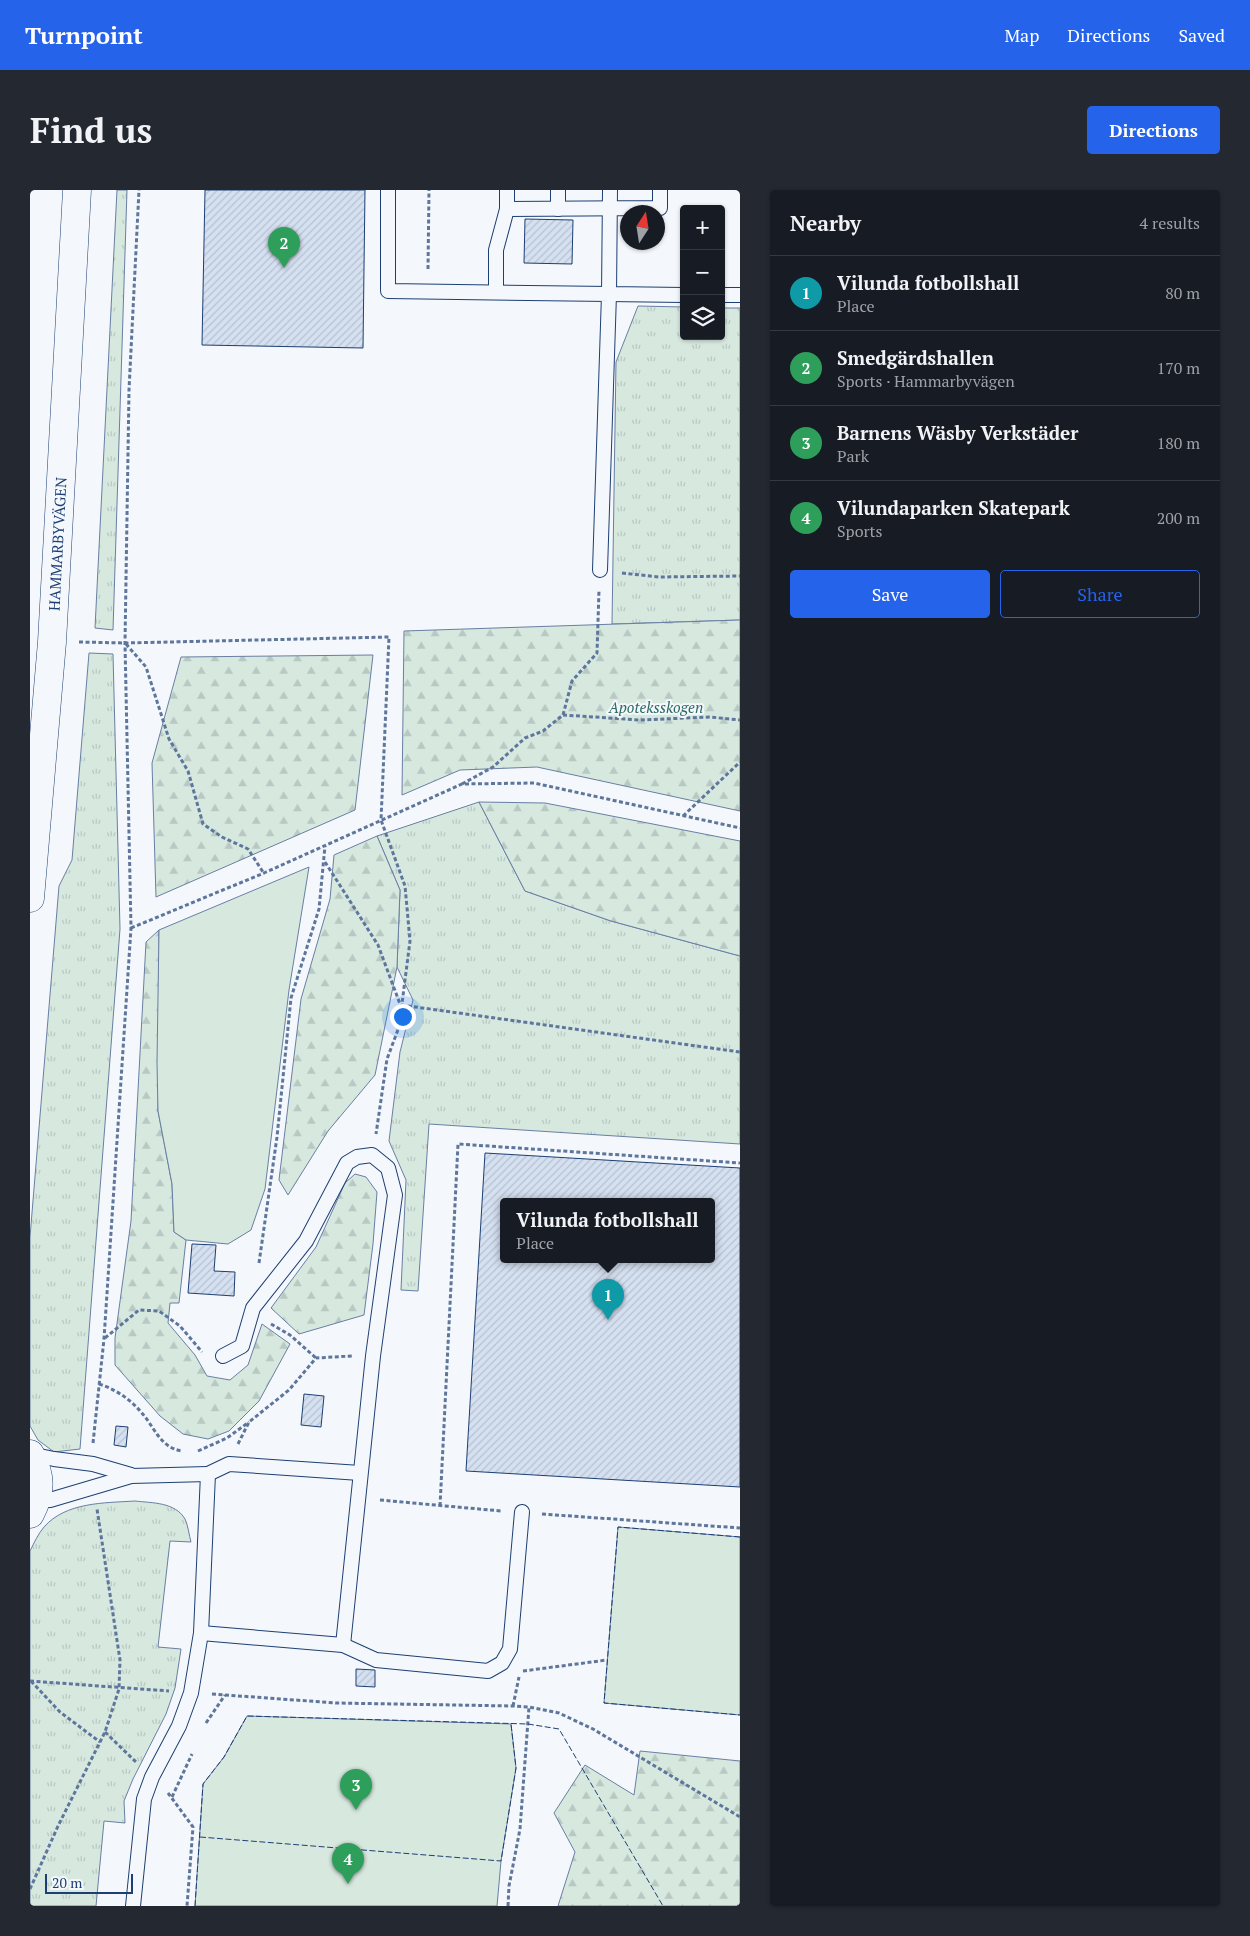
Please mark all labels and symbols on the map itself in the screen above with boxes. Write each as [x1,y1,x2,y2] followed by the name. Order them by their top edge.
[620,205,665,250] north arrow
[268,227,300,268] pin: 2
[44,477,70,611] street label: HAMMARBYVÄGEN
[608,697,703,717] park label: Apoteksskogen
[390,1004,416,1030] your location
[592,1279,624,1320] pin: 1
[340,1769,372,1810] pin: 3
[332,1843,364,1884] pin: 4
[45,1871,132,1894] scale bar

